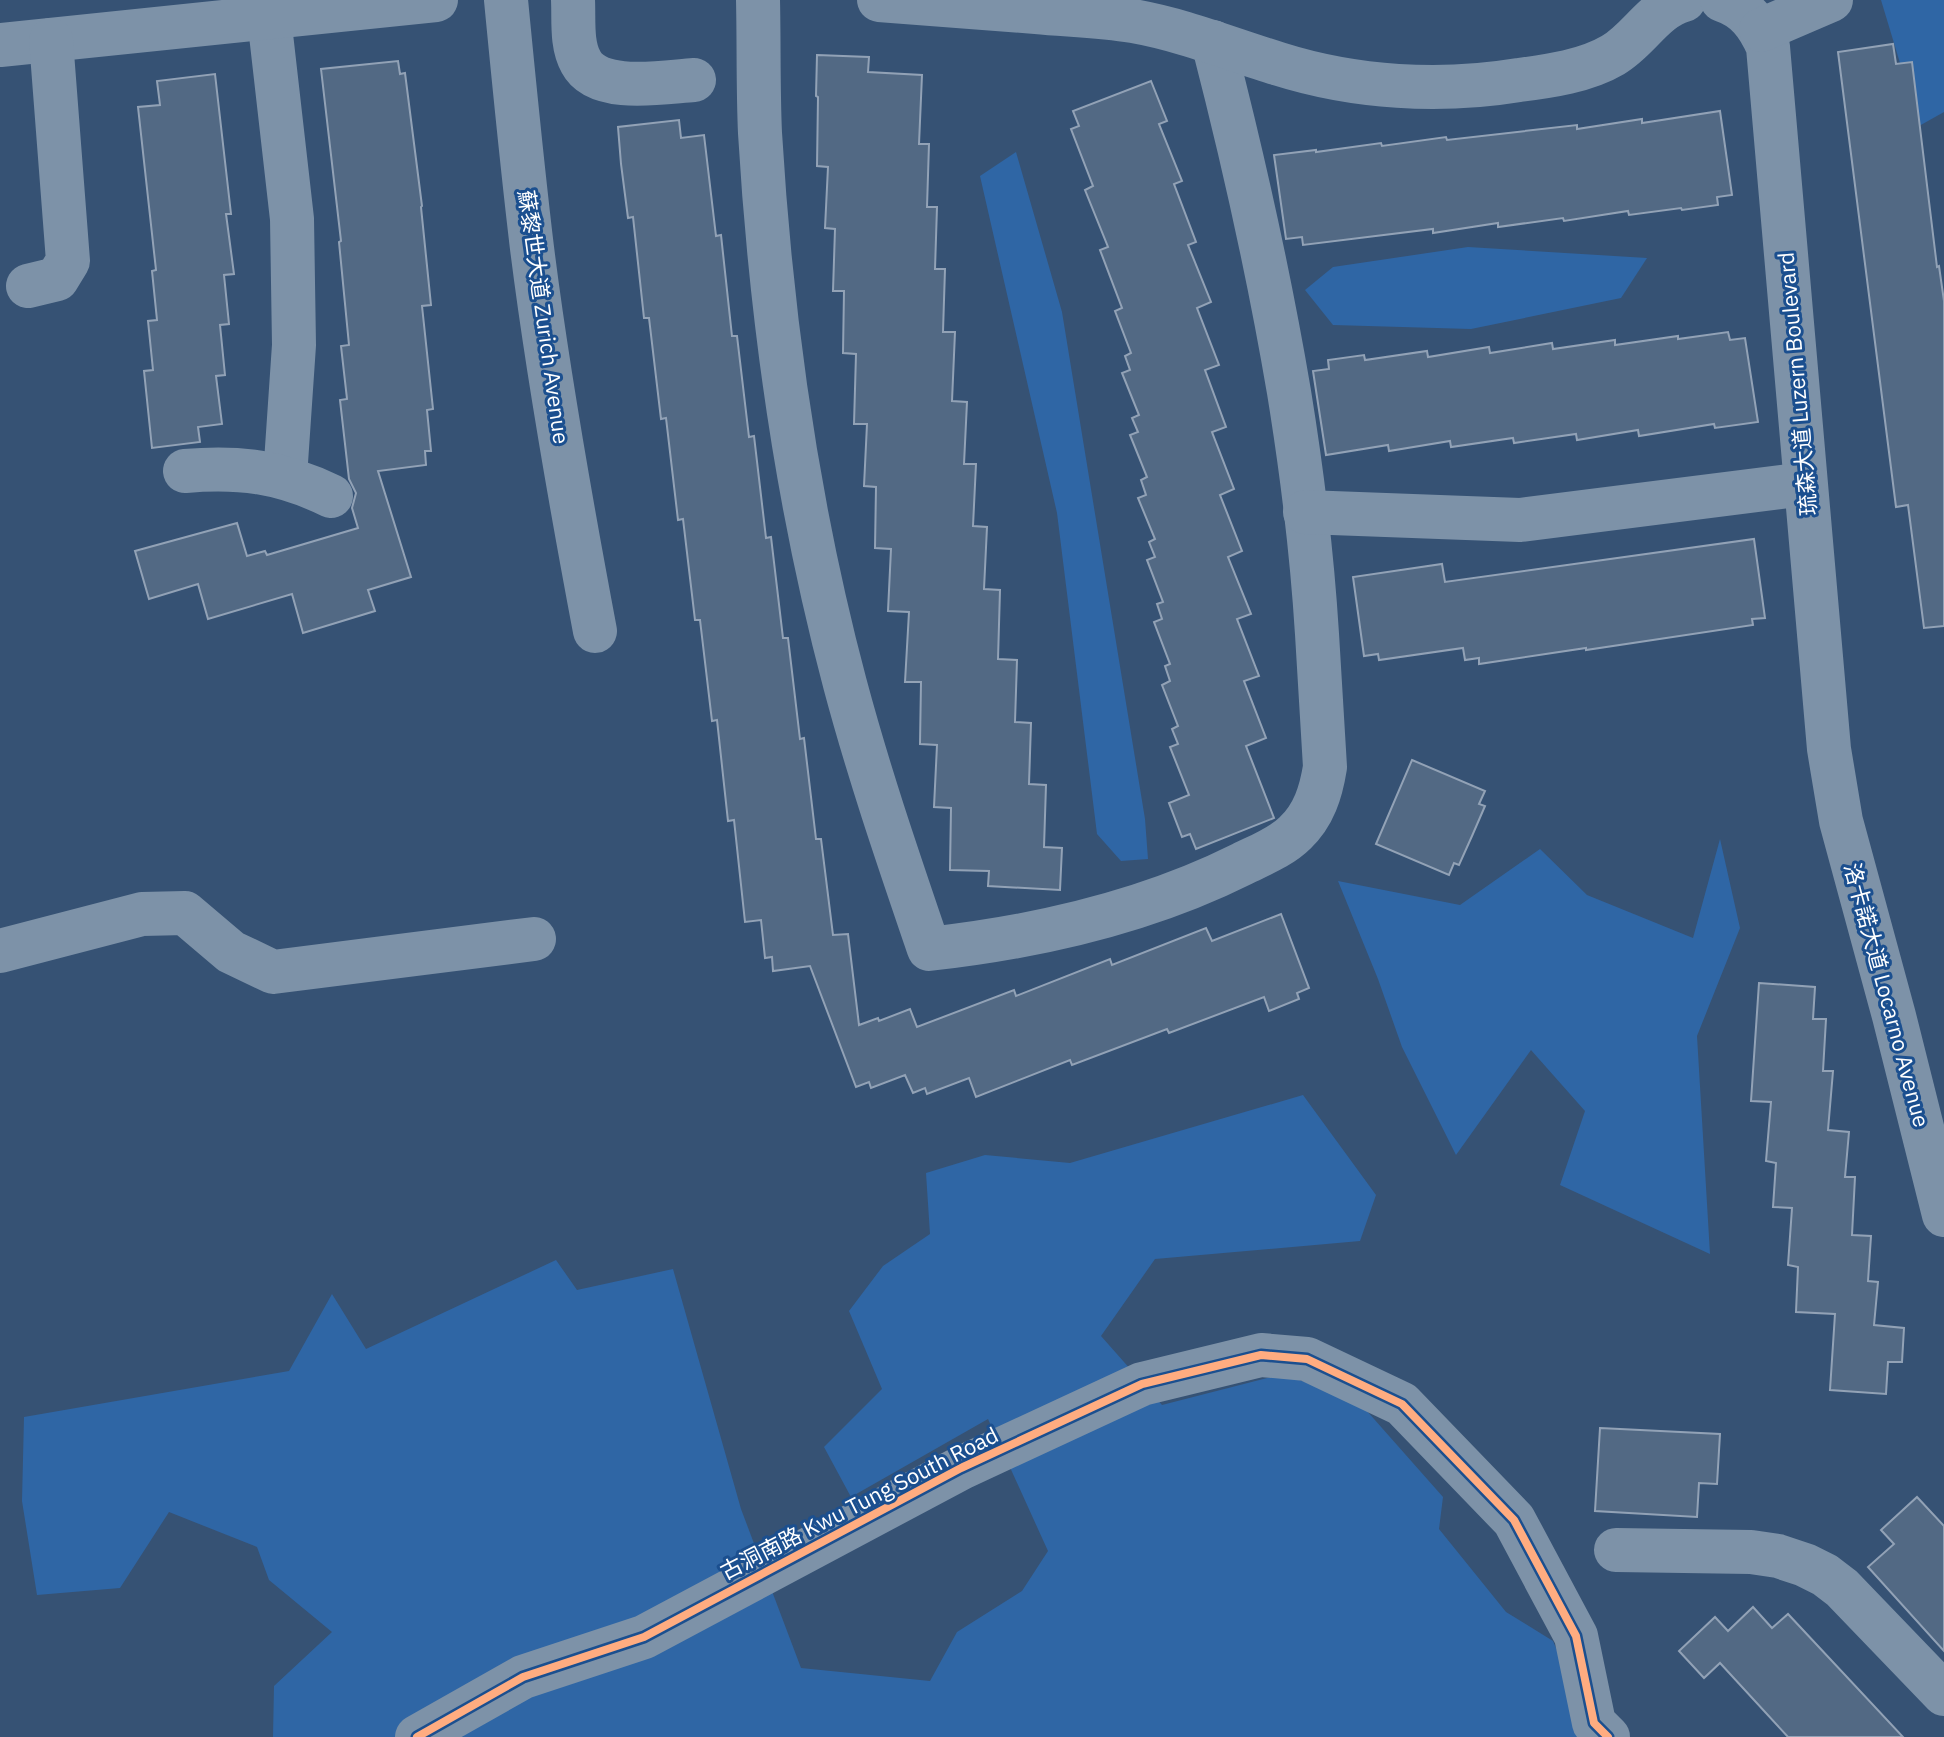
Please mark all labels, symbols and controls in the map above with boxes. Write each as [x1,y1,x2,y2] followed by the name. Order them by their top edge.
[512,188,577,446] street label: 蘇黎世大道 Zurich Avenue
[1771,251,1822,517] street label: 琉森大道 Luzern Boulevard
[1838,859,1937,1130] street label: 洛卡諾大道 Locarno Avenue
[715,1420,1003,1585] street label: 古洞南路 Kwu Tung South Road

